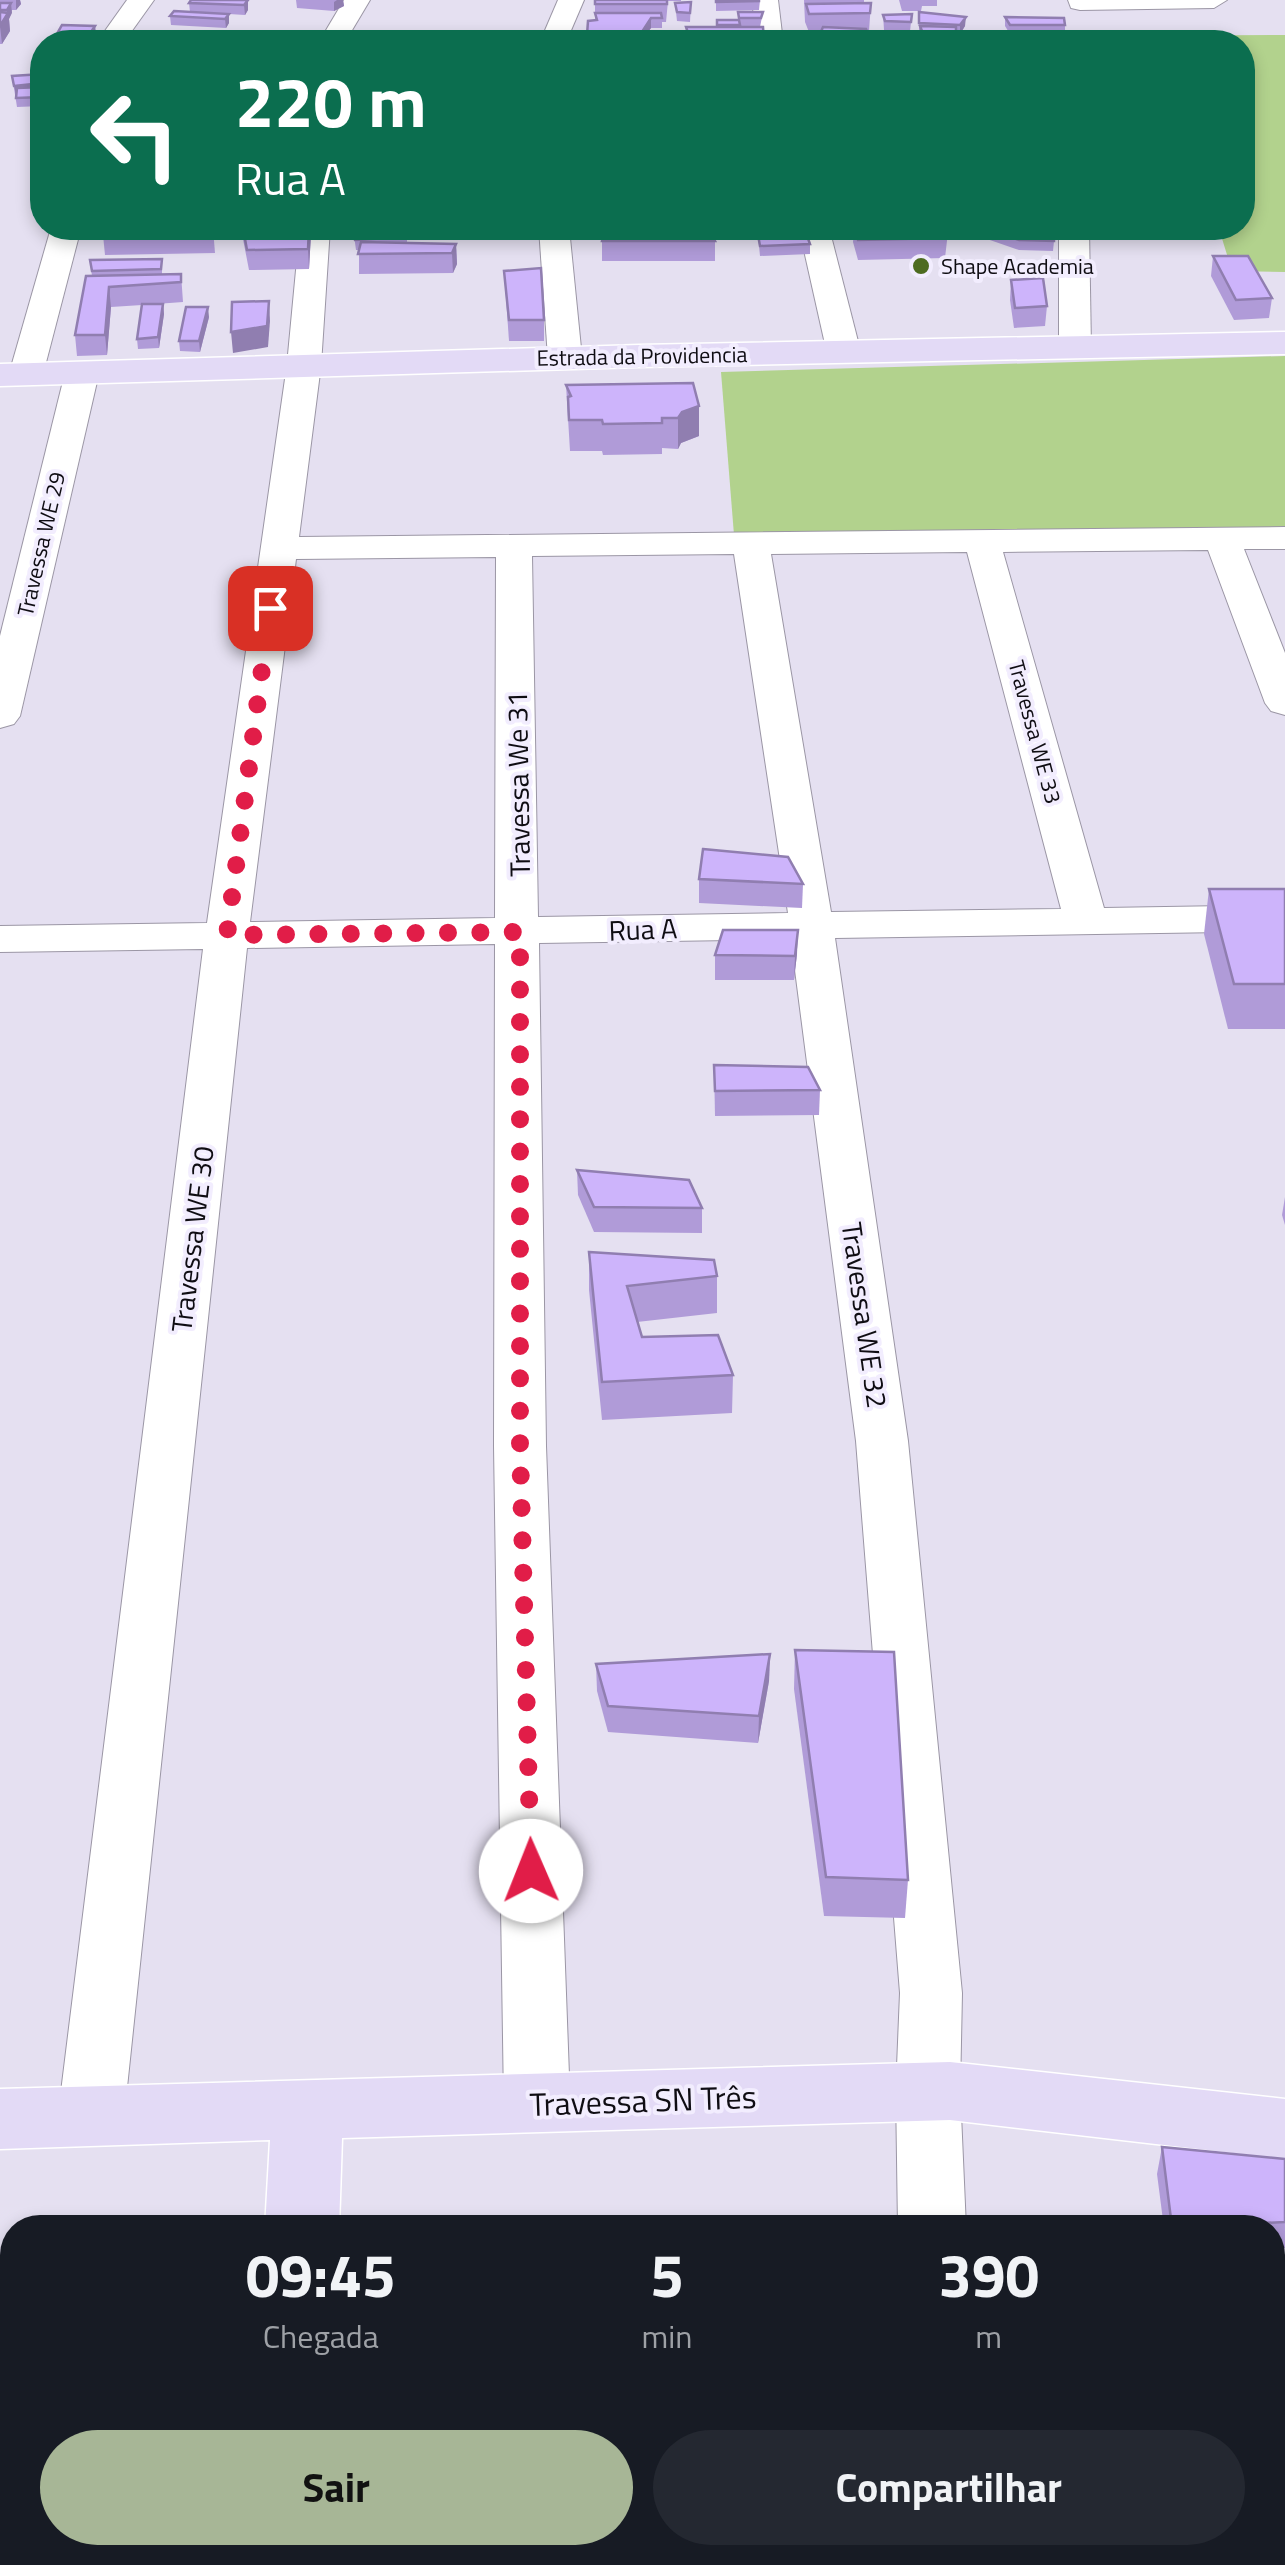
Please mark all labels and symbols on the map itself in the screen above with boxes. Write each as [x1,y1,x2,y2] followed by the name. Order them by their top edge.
[941,249,1094,283] place label: Shape Academia
[910,255,932,277] marker: Shape Academia
[536,337,748,375] street label: Estrada da Providencia
[8,468,74,620] street label: Travessa WE 29
[228,566,313,651] pin
[1000,657,1070,807] street label: Travessa WE 33
[495,691,541,877] street label: Travessa We 31
[608,906,678,952] street label: Rua A
[159,1143,225,1335] street label: Travessa WE 30
[831,1219,899,1411] street label: Travessa WE 32
[479,1819,583,1923] position arrow
[529,2072,757,2128] street label: Travessa SN Três

